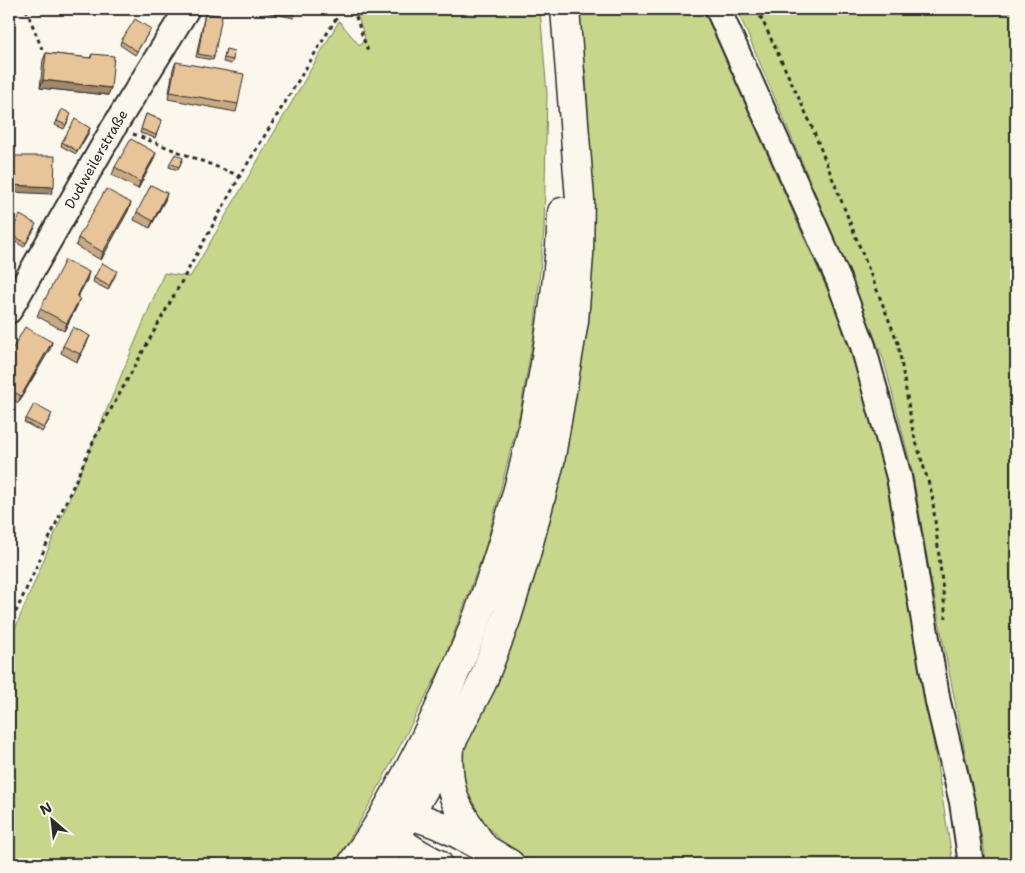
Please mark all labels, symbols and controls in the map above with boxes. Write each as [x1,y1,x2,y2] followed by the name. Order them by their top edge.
[60,106,132,212] street label: Dudweilerstraße
[28,796,78,846] north arrow
[37,798,55,819] text: N

